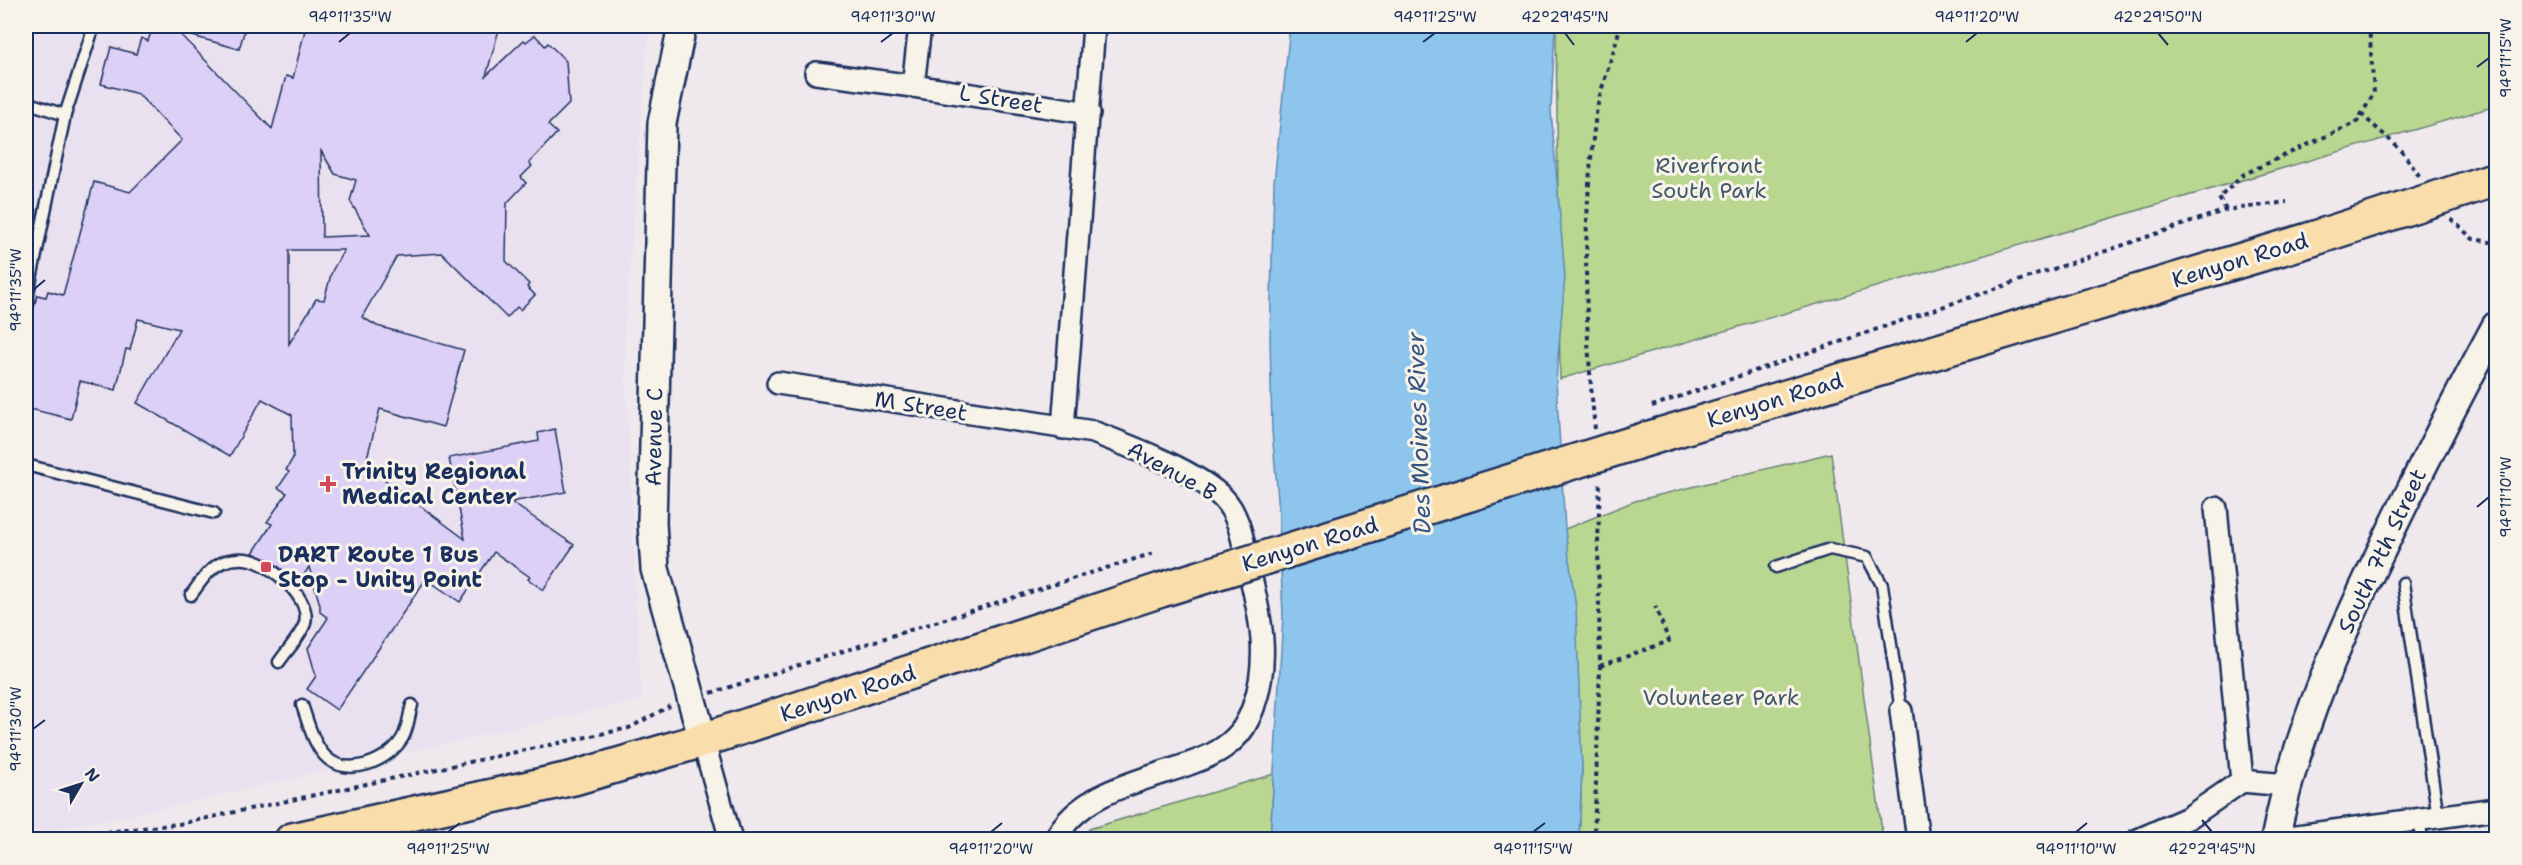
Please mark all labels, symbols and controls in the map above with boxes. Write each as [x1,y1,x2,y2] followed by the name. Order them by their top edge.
[308,7,392,27] text: 94°11'35"W
[850,7,936,27] text: 94°11'30"W
[1393,7,1477,27] text: 94°11'25"W
[1521,7,1609,27] text: 42°29'45"N
[1934,7,2020,27] text: 94°11'20"W
[2114,7,2202,27] text: 42°29'50"N
[2496,18,2516,98] text: 94°11'15"W
[957,78,1045,120] street label: L Street
[1651,151,1767,205] park label: Riverfront South Park
[2168,226,2312,294] street label: Kenyon Road
[6,248,26,332] text: 94°11'35"W
[1399,331,1439,535] water label: Des Moines River
[1703,366,1847,434] street label: Kenyon Road
[873,384,969,428] street label: M Street
[639,387,669,487] street label: Avenue C
[1122,435,1222,507] street label: Avenue B
[2496,456,2516,538] text: 94°11'10"W
[342,457,526,511] place label: Trinity Regional Medical Center
[2331,464,2433,638] street label: South 7th Street
[319,475,337,493] marker: Trinity Regional Medical Center
[1238,510,1382,578] street label: Kenyon Road
[278,540,482,594] place label: DART Route 1 Bus Stop - Unity Point
[259,560,273,574] marker: DART Route 1 Bus Stop - Unity Point
[777,657,920,729] street label: Kenyon Road
[1643,683,1799,712] park label: Volunteer Park
[6,686,26,772] text: 94°11'30"W
[51,754,111,814] north arrow
[80,763,104,786] text: N
[406,839,490,859] text: 94°11'25"W
[948,839,1034,859] text: 94°11'20"W
[1493,839,1573,859] text: 94°11'15"W
[2035,839,2117,859] text: 94°11'10"W
[2168,839,2256,859] text: 42°29'45"N

